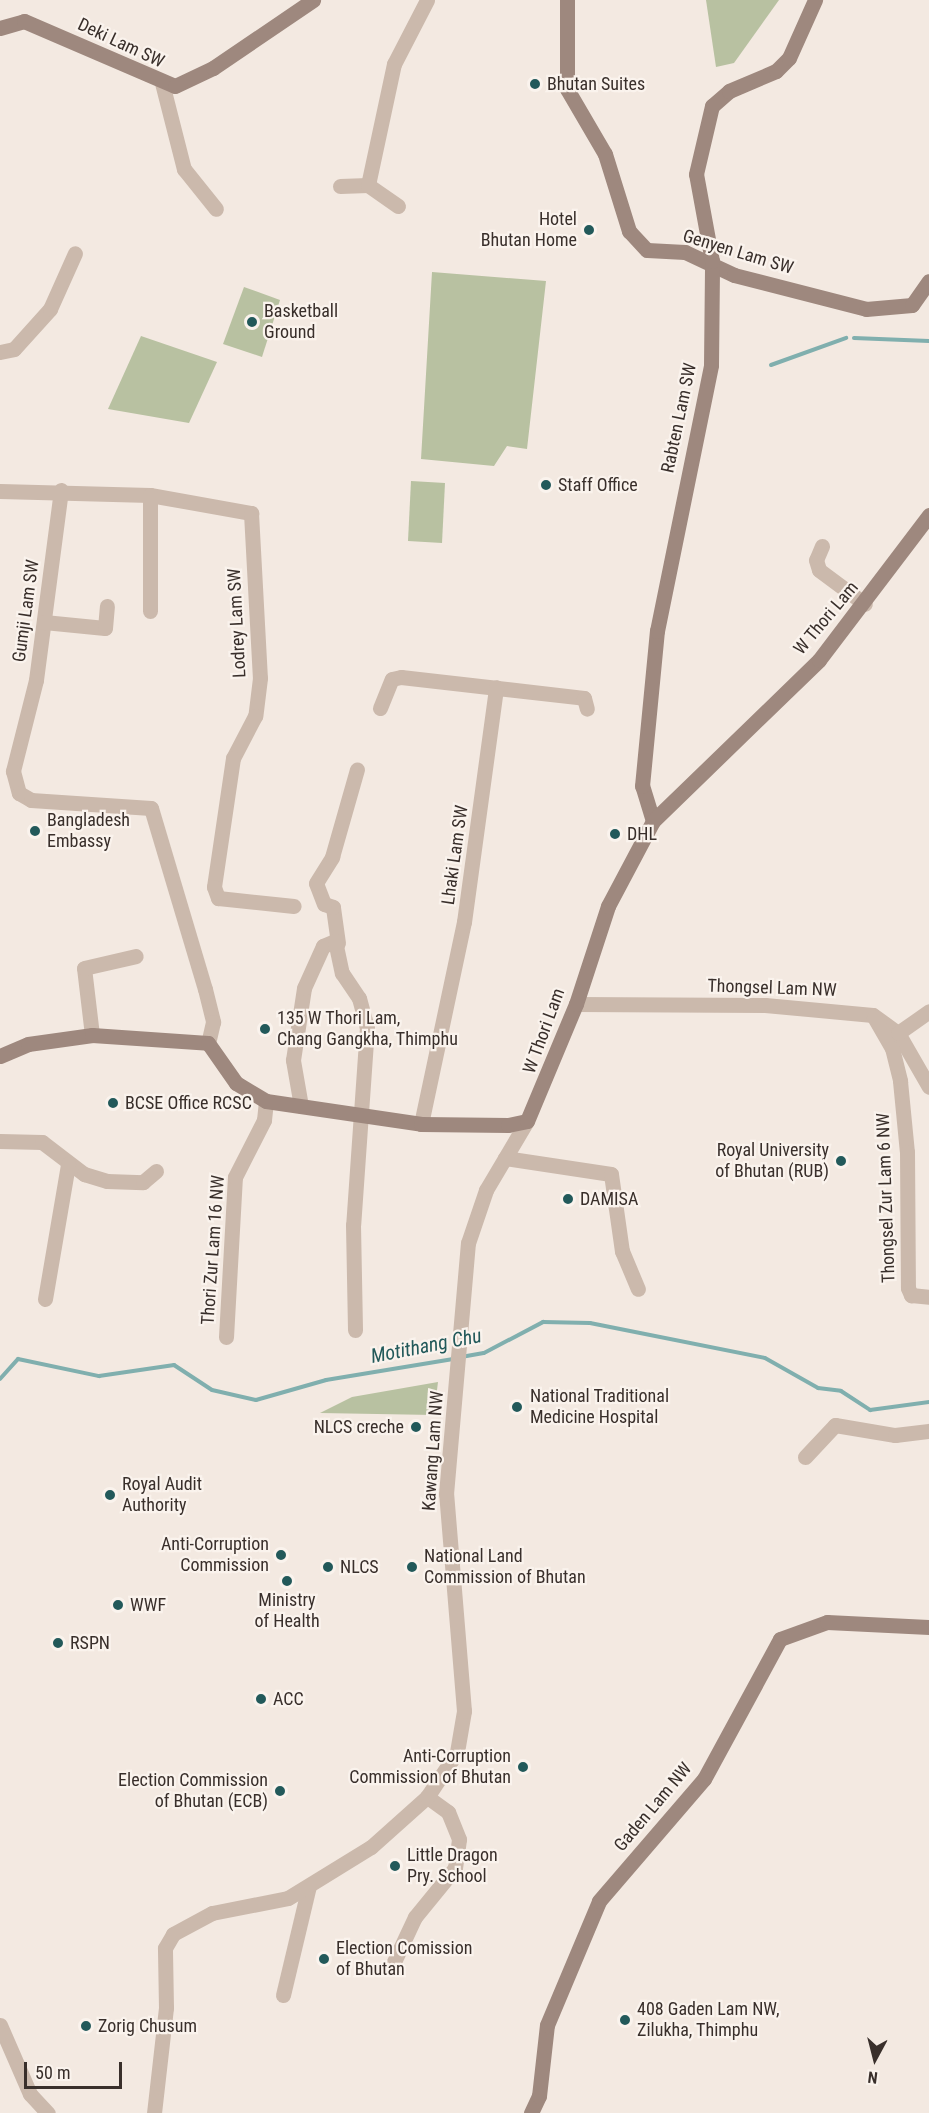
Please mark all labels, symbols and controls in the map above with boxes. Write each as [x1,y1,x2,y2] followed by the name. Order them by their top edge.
[74,14,168,72] street label: Deki Lam SW
[547,73,645,95] place label: Bhutan Suites
[528,77,542,91] marker: Bhutan Suites
[481,209,577,252] place label: Hotel Bhutan Home
[582,223,596,237] marker: Hotel Bhutan Home
[680,225,796,279] street label: Genyen Lam SW
[264,301,338,344] place label: Basketball Ground
[245,315,259,329] marker: Basketball Ground
[657,361,701,475] street label: Rabten Lam SW
[558,474,638,496] place label: Staff Office
[539,478,553,492] marker: Staff Office
[8,558,44,664] street label: Gumji Lam SW
[223,568,251,678] street label: Lodrey Lam SW
[789,577,863,659] street label: W Thori Lam
[437,804,473,906] street label: Lhaki Lam SW
[47,810,130,852] place label: Bangladesh Embassy
[627,823,657,845] place label: DHL
[28,824,42,838] marker: Bangladesh Embassy
[608,827,622,841] marker: DHL
[707,975,837,1001] street label: Thongsel Lam NW
[519,985,569,1077] street label: W Thori Lam
[277,1008,458,1050] place label: 135 W Thori Lam, Chang Gangkha, Thimphu
[258,1022,272,1036] marker: 135 W Thori Lam, Chang Gangkha, Thimphu
[125,1092,252,1114] place label: BCSE Office RCSC
[106,1096,120,1110] marker: BCSE Office RCSC
[872,1113,900,1283] street label: Thongsel Zur Lam 6 NW
[715,1140,829,1182] place label: Royal University of Bhutan (RUB)
[834,1154,848,1168] marker: Royal University of Bhutan (RUB)
[197,1174,229,1326] street label: Thori Zur Lam 16 NW
[580,1188,638,1210] place label: DAMISA
[561,1192,575,1206] marker: DAMISA
[369,1324,483,1368] water label: Motithang Chu
[530,1386,669,1428] place label: National Traditional Medicine Hospital
[418,1390,448,1512] street label: Kawang Lam NW
[508,1398,526,1416] marker: National Traditional Medicine Hospital
[314,1416,404,1438] place label: NLCS creche
[409,1420,423,1434] marker: NLCS creche
[122,1474,202,1516] place label: Royal Audit Authority
[103,1488,117,1502] marker: Royal Audit Authority
[161,1534,269,1576] place label: Anti-Corruption Commission
[424,1546,586,1588] place label: National Land Commission of Bhutan
[274,1548,288,1562] marker: Anti-Corruption Commission
[340,1556,379,1578] place label: NLCS
[321,1560,335,1574] marker: NLCS
[405,1560,419,1574] marker: National Land Commission of Bhutan
[280,1574,294,1588] marker: Ministry of Health
[254,1590,320,1632] place label: Ministry of Health
[130,1594,166,1616] place label: WWF
[111,1598,125,1612] marker: WWF
[70,1632,110,1654] place label: RSPN
[51,1636,65,1650] marker: RSPN
[273,1688,304,1710] place label: ACC
[254,1692,268,1706] marker: ACC
[349,1746,511,1788] place label: Anti-Corruption Commission of Bhutan
[610,1758,696,1856] street label: Gaden Lam NW
[516,1760,530,1774] marker: Anti-Corruption Commission of Bhutan
[118,1770,268,1812] place label: Election Commission of Bhutan (ECB)
[273,1784,287,1798] marker: Election Commission of Bhutan (ECB)
[407,1845,498,1888] place label: Little Dragon Pry. School
[388,1859,402,1873] marker: Little Dragon Pry. School
[336,1938,472,1980] place label: Election Comission of Bhutan
[317,1952,331,1966] marker: Election Comission of Bhutan
[637,1999,779,2042] place label: 408 Gaden Lam NW, Zilukha, Thimphu
[618,2013,632,2027] marker: 408 Gaden Lam NW, Zilukha, Thimphu
[98,2015,197,2037] place label: Zorig Chusum
[79,2019,93,2033] marker: Zorig Chusum
[845,2029,905,2089] north arrow
[27,2050,124,2088] scale bar
[35,2062,70,2083] text: 50 m
[867,2067,879,2087] text: N

